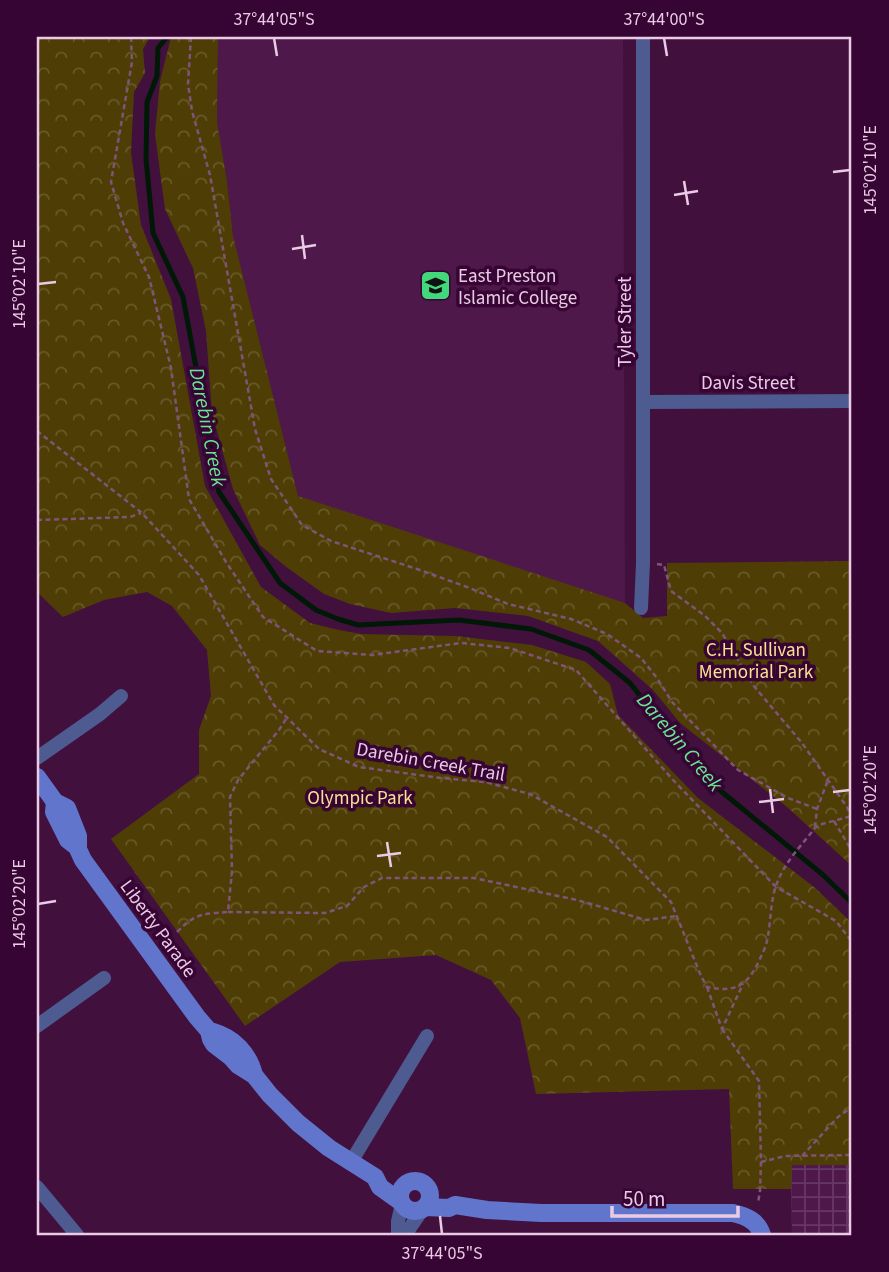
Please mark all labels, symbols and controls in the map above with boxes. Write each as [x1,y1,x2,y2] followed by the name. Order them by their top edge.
[233,7,315,32] text: 37°44'05"S
[623,7,705,32] text: 37°44'00"S
[858,125,883,215] text: 145°02'10"E
[7,239,32,329] text: 145°02'10"E
[458,263,577,312] place label: East Preston Islamic College
[418,269,452,303] school or university icon: East Preston Islamic College
[612,276,639,367] street label: Tyler Street
[182,365,234,490] water label: Darebin Creek
[701,370,796,397] street label: Davis Street
[699,637,814,686] park label: C.H. Sullivan Memorial Park
[630,686,731,799] water label: Darebin Creek
[354,736,507,789] street label: Darebin Creek Trail
[858,745,883,835] text: 145°02'20"E
[307,785,413,812] park label: Olympic Park
[7,859,32,949] text: 145°02'20"E
[113,875,202,983] street label: Liberty Parade
[612,1174,738,1218] scale bar
[623,1184,665,1214] text: 50 m
[401,1241,483,1266] text: 37°44'05"S

